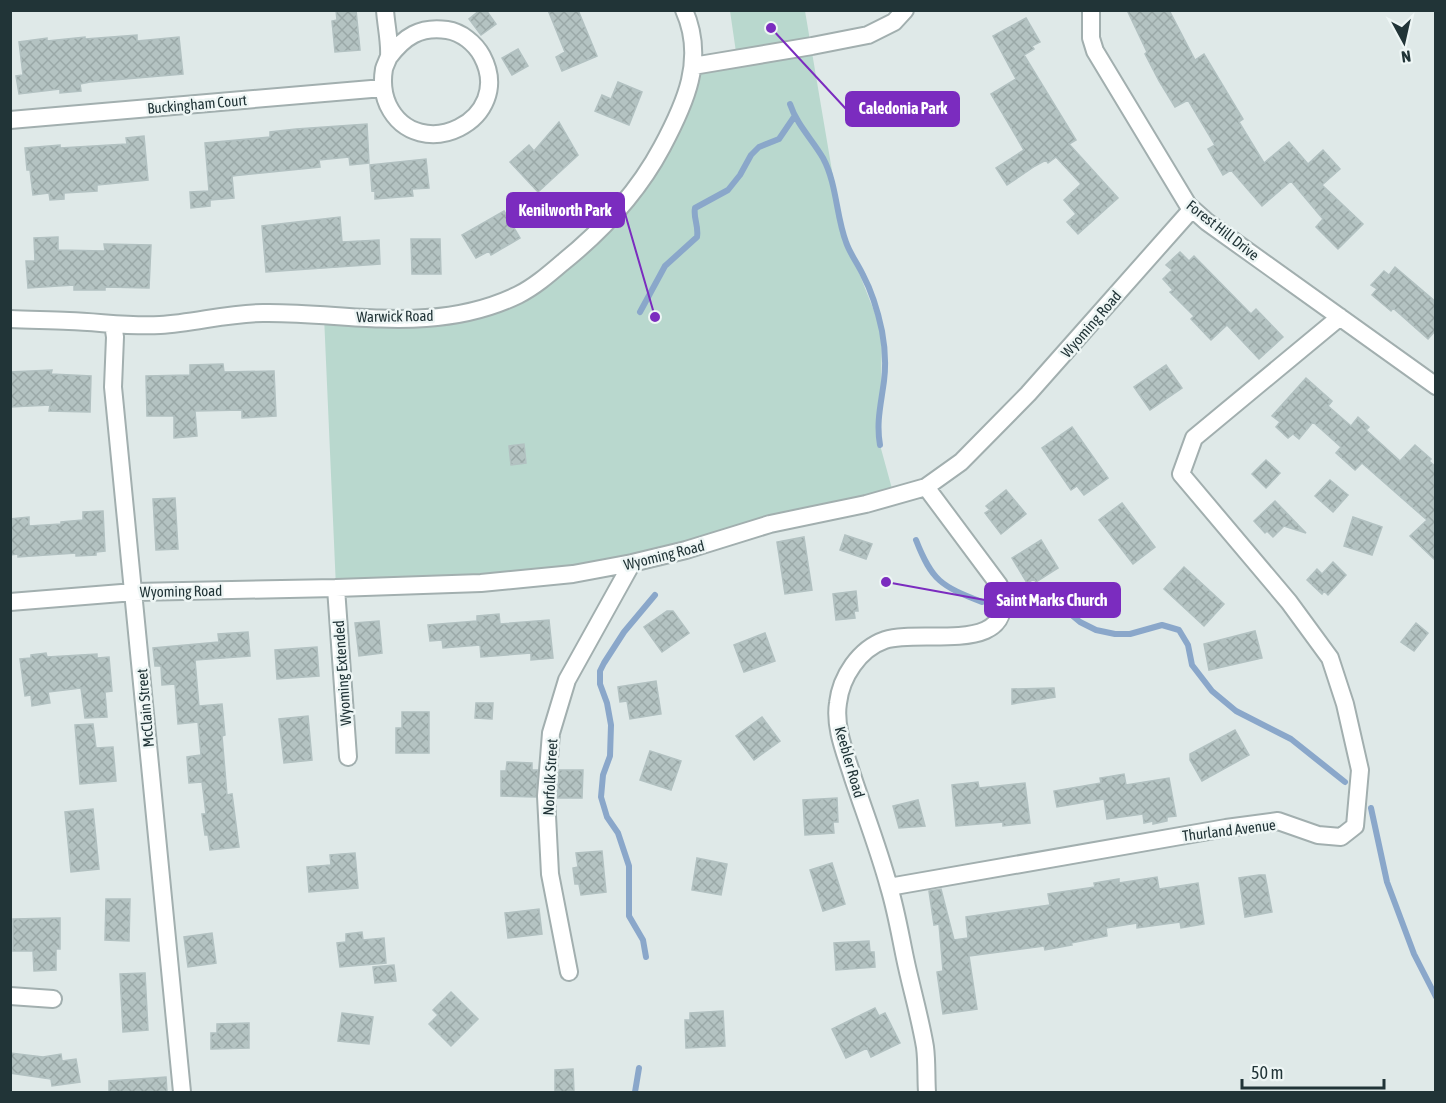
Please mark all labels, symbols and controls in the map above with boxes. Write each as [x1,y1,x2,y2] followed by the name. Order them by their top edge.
[1374,12,1434,72] north arrow
[1400,47,1412,66] text: N
[146,91,248,117] street label: Buckingham Court
[846,92,959,126] callout: Caledonia Park
[859,99,948,117] text: Caledonia Park
[507,193,624,227] callout: Kenilworth Park
[1183,197,1263,264] street label: Forest Hill Drive
[518,201,612,219] text: Kenilworth Park
[1057,287,1125,361] street label: Wyoming Road
[356,307,434,325] street label: Warwick Road
[622,537,706,573] street label: Wyoming Road
[140,582,222,600] street label: Wyoming Road
[985,583,1120,617] callout: Saint Marks Church
[996,591,1108,609] text: Saint Marks Church
[330,620,354,726] street label: Wyoming Extended
[133,668,157,748] street label: McClain Street
[832,724,868,800] street label: Keebler Road
[539,738,561,816] street label: Norfolk Street
[1181,816,1277,844] street label: Thurland Avenue
[1242,1052,1384,1090] scale bar
[1251,1062,1283,1083] text: 50 m

